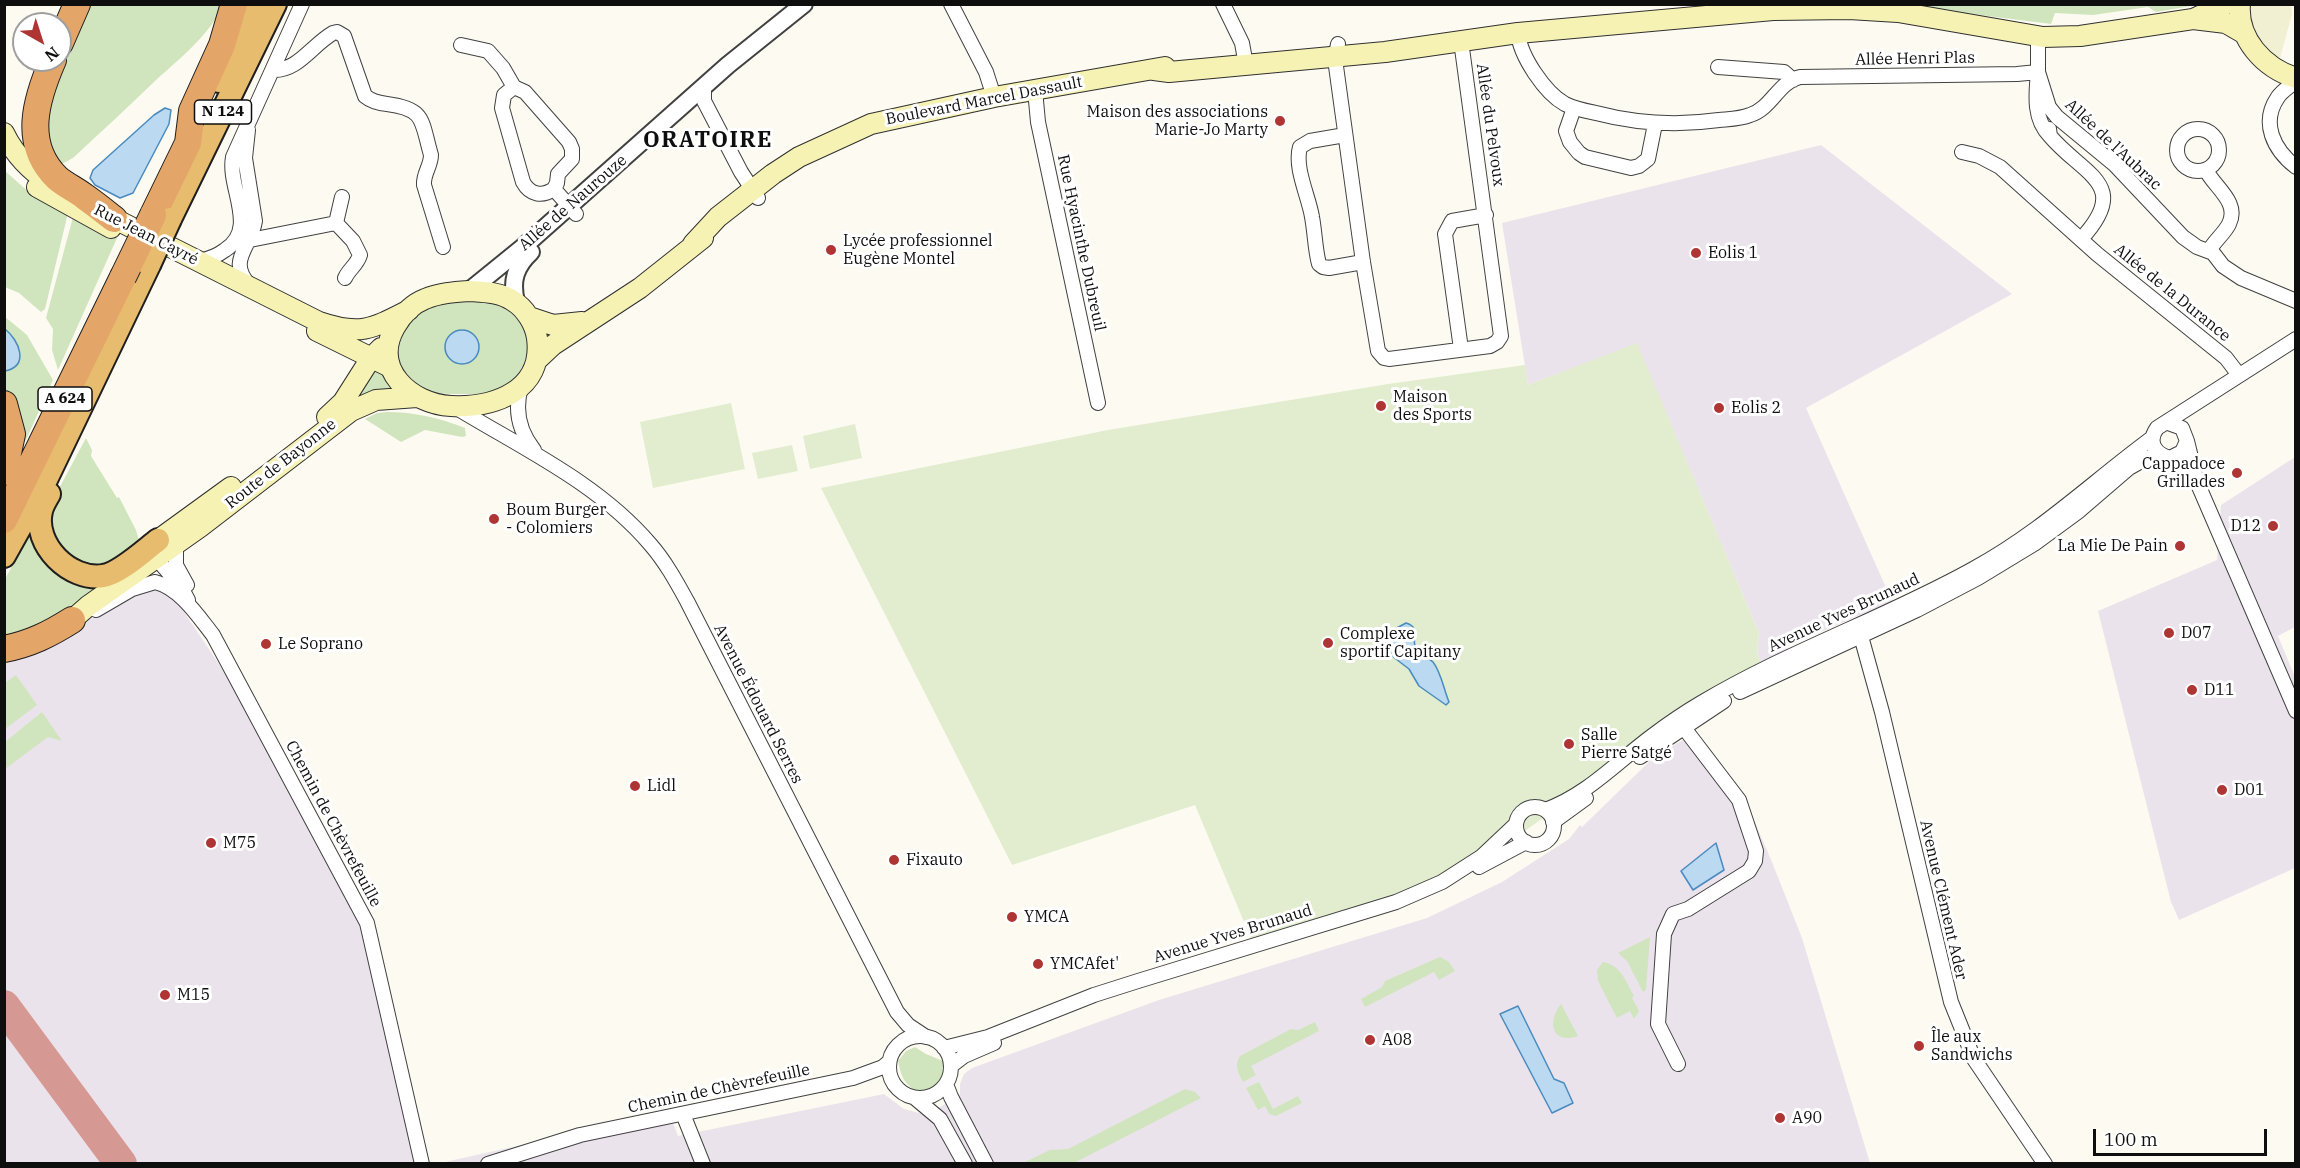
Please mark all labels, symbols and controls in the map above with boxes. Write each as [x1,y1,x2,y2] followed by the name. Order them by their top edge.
[12,12,72,72] north arrow
[41,43,63,66] text: N
[1855,48,1975,70] street label: Allée Henri Plas
[1472,62,1508,188] street label: Allée du Pelvoux
[884,72,1084,130] street label: Boulevard Marcel Dassault
[2061,95,2165,195] street label: Allée de l'Aubrac
[194,100,252,124] road number: N 124
[1087,102,1268,140] place label: Maison des associations Marie-Jo Marty
[1273,114,1287,128] marker: Maison des associations Marie-Jo Marty
[643,128,773,154] district label: ORATOIRE
[515,151,631,255] street label: Allée de Naurouze
[1053,153,1109,333] street label: Rue Hyacinthe Dubreuil
[91,200,201,270] street label: Rue Jean Cayré
[843,231,993,269] place label: Lycée professionnel Eugène Montel
[2110,240,2234,346] street label: Allée de la Durance
[824,243,838,257] marker: Lycée professionnel Eugène Montel
[1708,243,1758,263] place label: Eolis 1
[1689,246,1703,260] marker: Eolis 1
[38,387,92,411] road number: A 624
[1393,387,1472,425] place label: Maison des Sports
[1731,398,1781,418] place label: Eolis 2
[1374,399,1388,413] marker: Maison des Sports
[1712,401,1726,415] marker: Eolis 2
[222,415,340,513] street label: Route de Bayonne
[2142,454,2225,492] place label: Cappadoce Grillades
[2230,466,2244,480] marker: Cappadoce Grillades
[506,500,606,538] place label: Boum Burger - Colomiers
[487,512,501,526] marker: Boum Burger - Colomiers
[2231,516,2261,536] place label: D12
[2266,519,2280,533] marker: D12
[2057,536,2168,556] place label: La Mie De Pain
[2173,539,2187,553] marker: La Mie De Pain
[1765,569,1923,657] street label: Avenue Yves Brunaud
[709,621,807,787] street label: Avenue Édouard Serres
[2181,623,2211,643] place label: D07
[1340,624,1461,662] place label: Complexe sportif Capitany
[2162,626,2176,640] marker: D07
[278,634,363,654] place label: Le Soprano
[1321,636,1335,650] marker: Complexe sportif Capitany
[259,637,273,651] marker: Le Soprano
[2204,680,2234,700] place label: D11
[2185,683,2199,697] marker: D11
[1581,725,1672,763] place label: Salle Pierre Satgé
[1562,737,1576,751] marker: Salle Pierre Satgé
[281,738,385,910] street label: Chemin de Chèvrefeuille
[647,776,676,796] place label: Lidl
[628,779,642,793] marker: Lidl
[2234,780,2264,800] place label: D01
[2215,783,2229,797] marker: D01
[1915,818,1971,982] street label: Avenue Clément Ader
[223,833,256,853] place label: M75
[204,836,218,850] marker: M75
[906,850,963,870] place label: Fixauto
[887,853,901,867] marker: Fixauto
[1151,901,1315,967] street label: Avenue Yves Brunaud
[1024,907,1069,927] place label: YMCA
[1005,910,1019,924] marker: YMCA
[1050,954,1119,974] place label: YMCAfet'
[1031,957,1045,971] marker: YMCAfet'
[177,985,210,1005] place label: M15
[158,988,172,1002] marker: M15
[1931,1027,2013,1065] place label: Île aux Sandwichs
[1382,1030,1412,1050] place label: A08
[1363,1033,1377,1047] marker: A08
[1912,1039,1926,1053] marker: Île aux Sandwichs
[626,1060,812,1118] street label: Chemin de Chèvrefeuille
[1792,1108,1822,1128] place label: A90
[1773,1111,1787,1125] marker: A90
[2096,1117,2270,1155] scale bar
[2104,1128,2158,1151] text: 100 m

